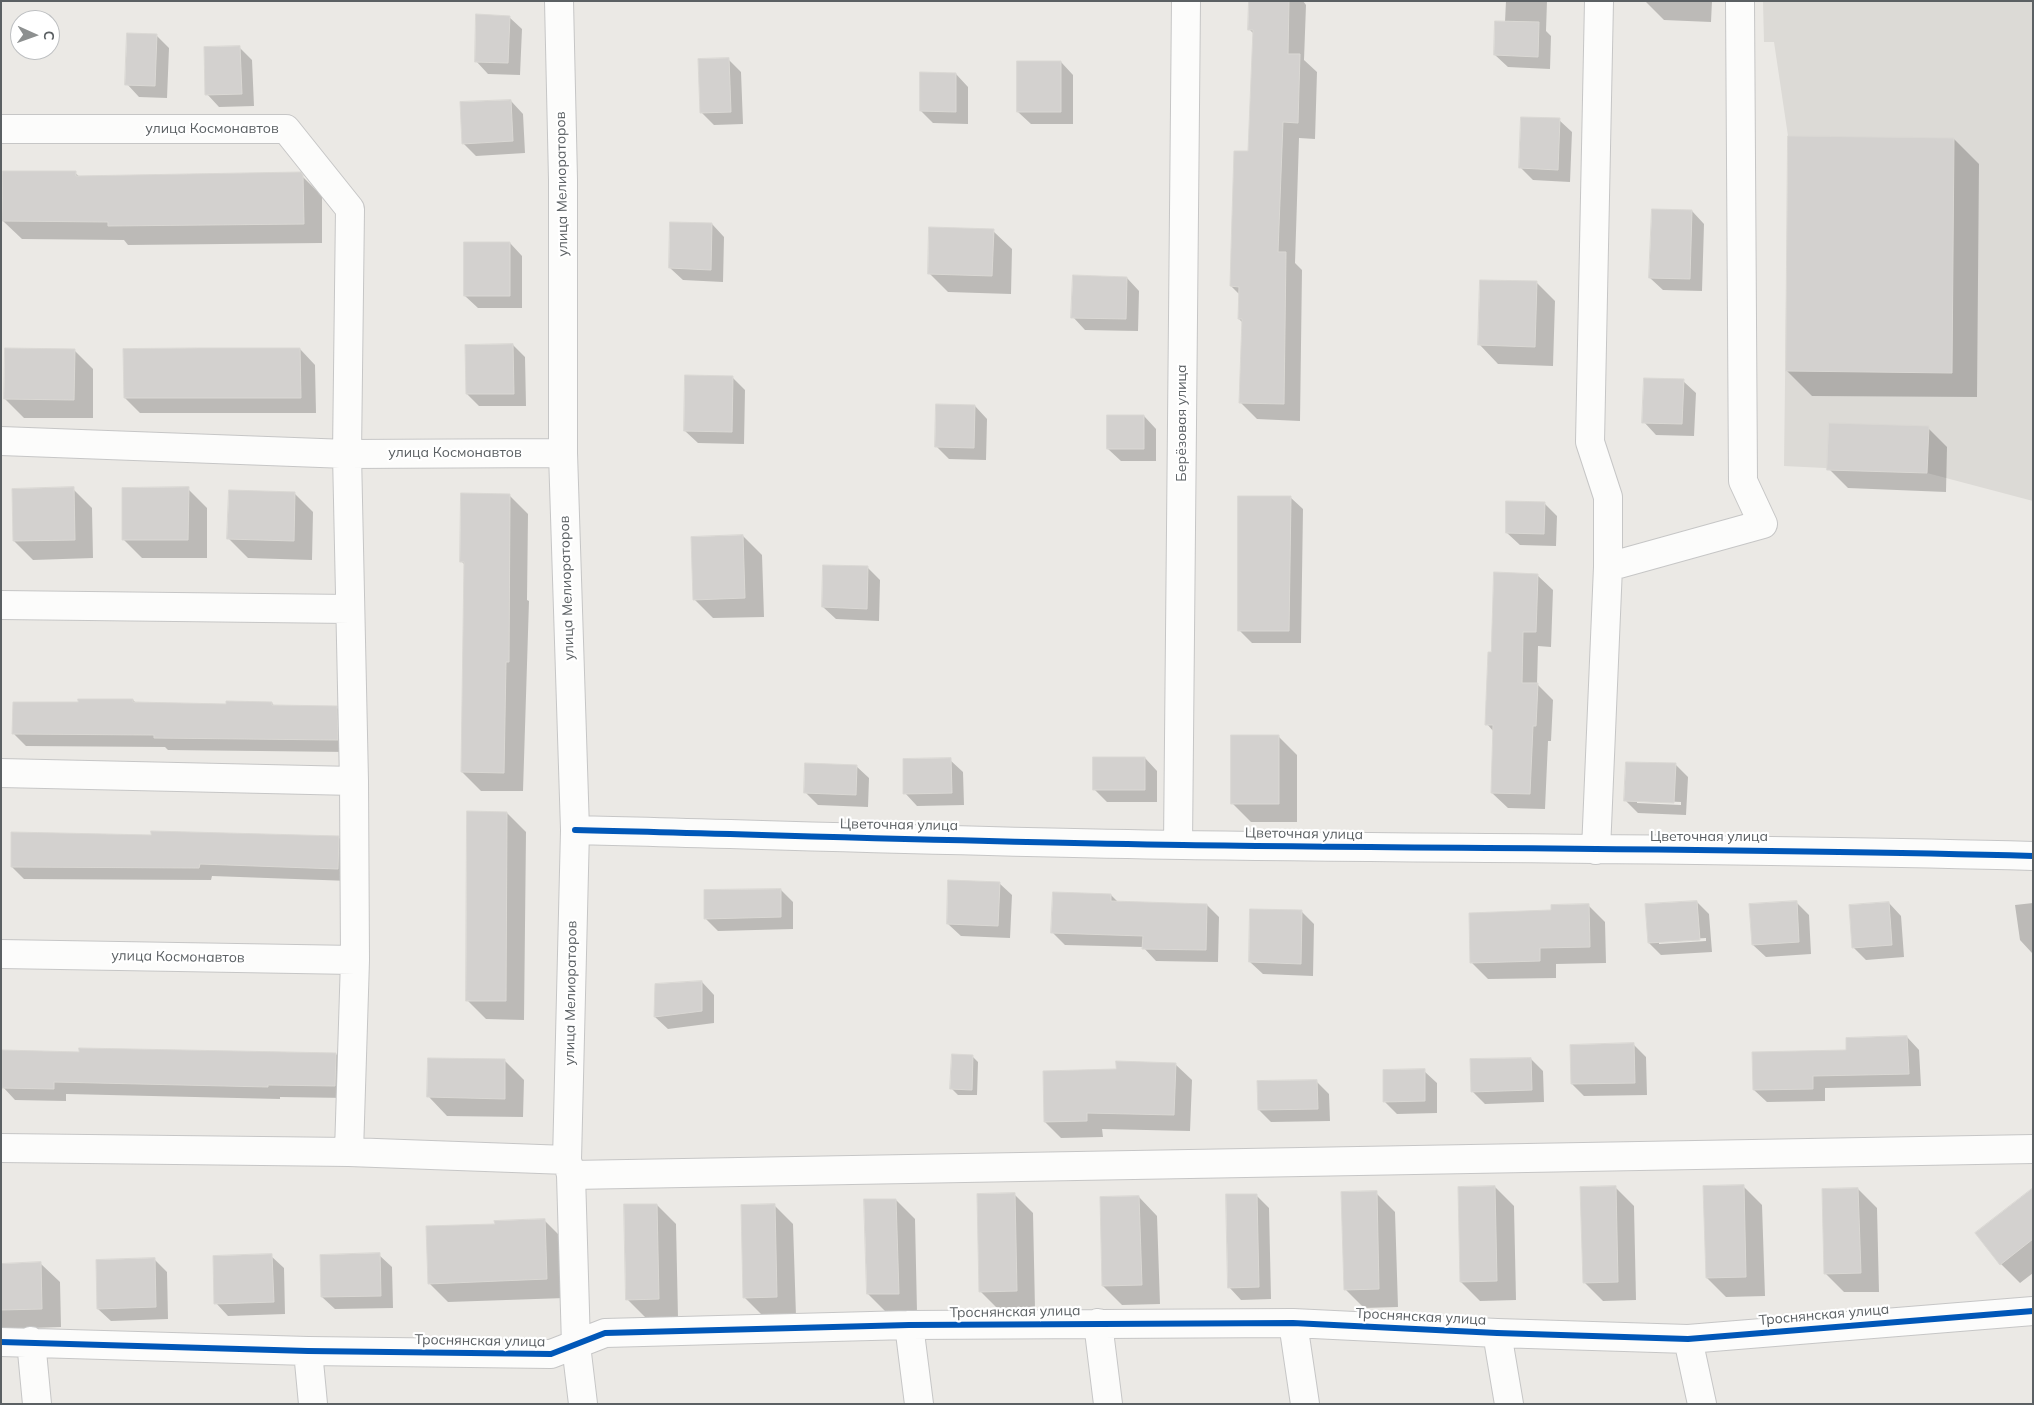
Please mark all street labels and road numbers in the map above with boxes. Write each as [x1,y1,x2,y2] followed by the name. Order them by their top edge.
[552,111,572,257] street label: улица Мелиораторов
[145,121,279,137] street label: улица Космонавтов
[1174,364,1190,482] street label: Берёзовая улица
[388,445,522,461] street label: улица Космонавтов
[556,515,578,661] street label: улица Мелиораторов
[840,816,958,834] street label: Цветочная улица
[1245,825,1363,843] street label: Цветочная улица
[1650,829,1768,845] street label: Цветочная улица
[561,920,581,1066] street label: улица Мелиораторов
[111,947,245,967] street label: улица Космонавтов
[1758,1301,1890,1329] street label: Троснянская улица
[949,1302,1081,1322] street label: Троснянская улица
[1355,1305,1487,1329] street label: Троснянская улица
[414,1331,546,1351] street label: Троснянская улица

